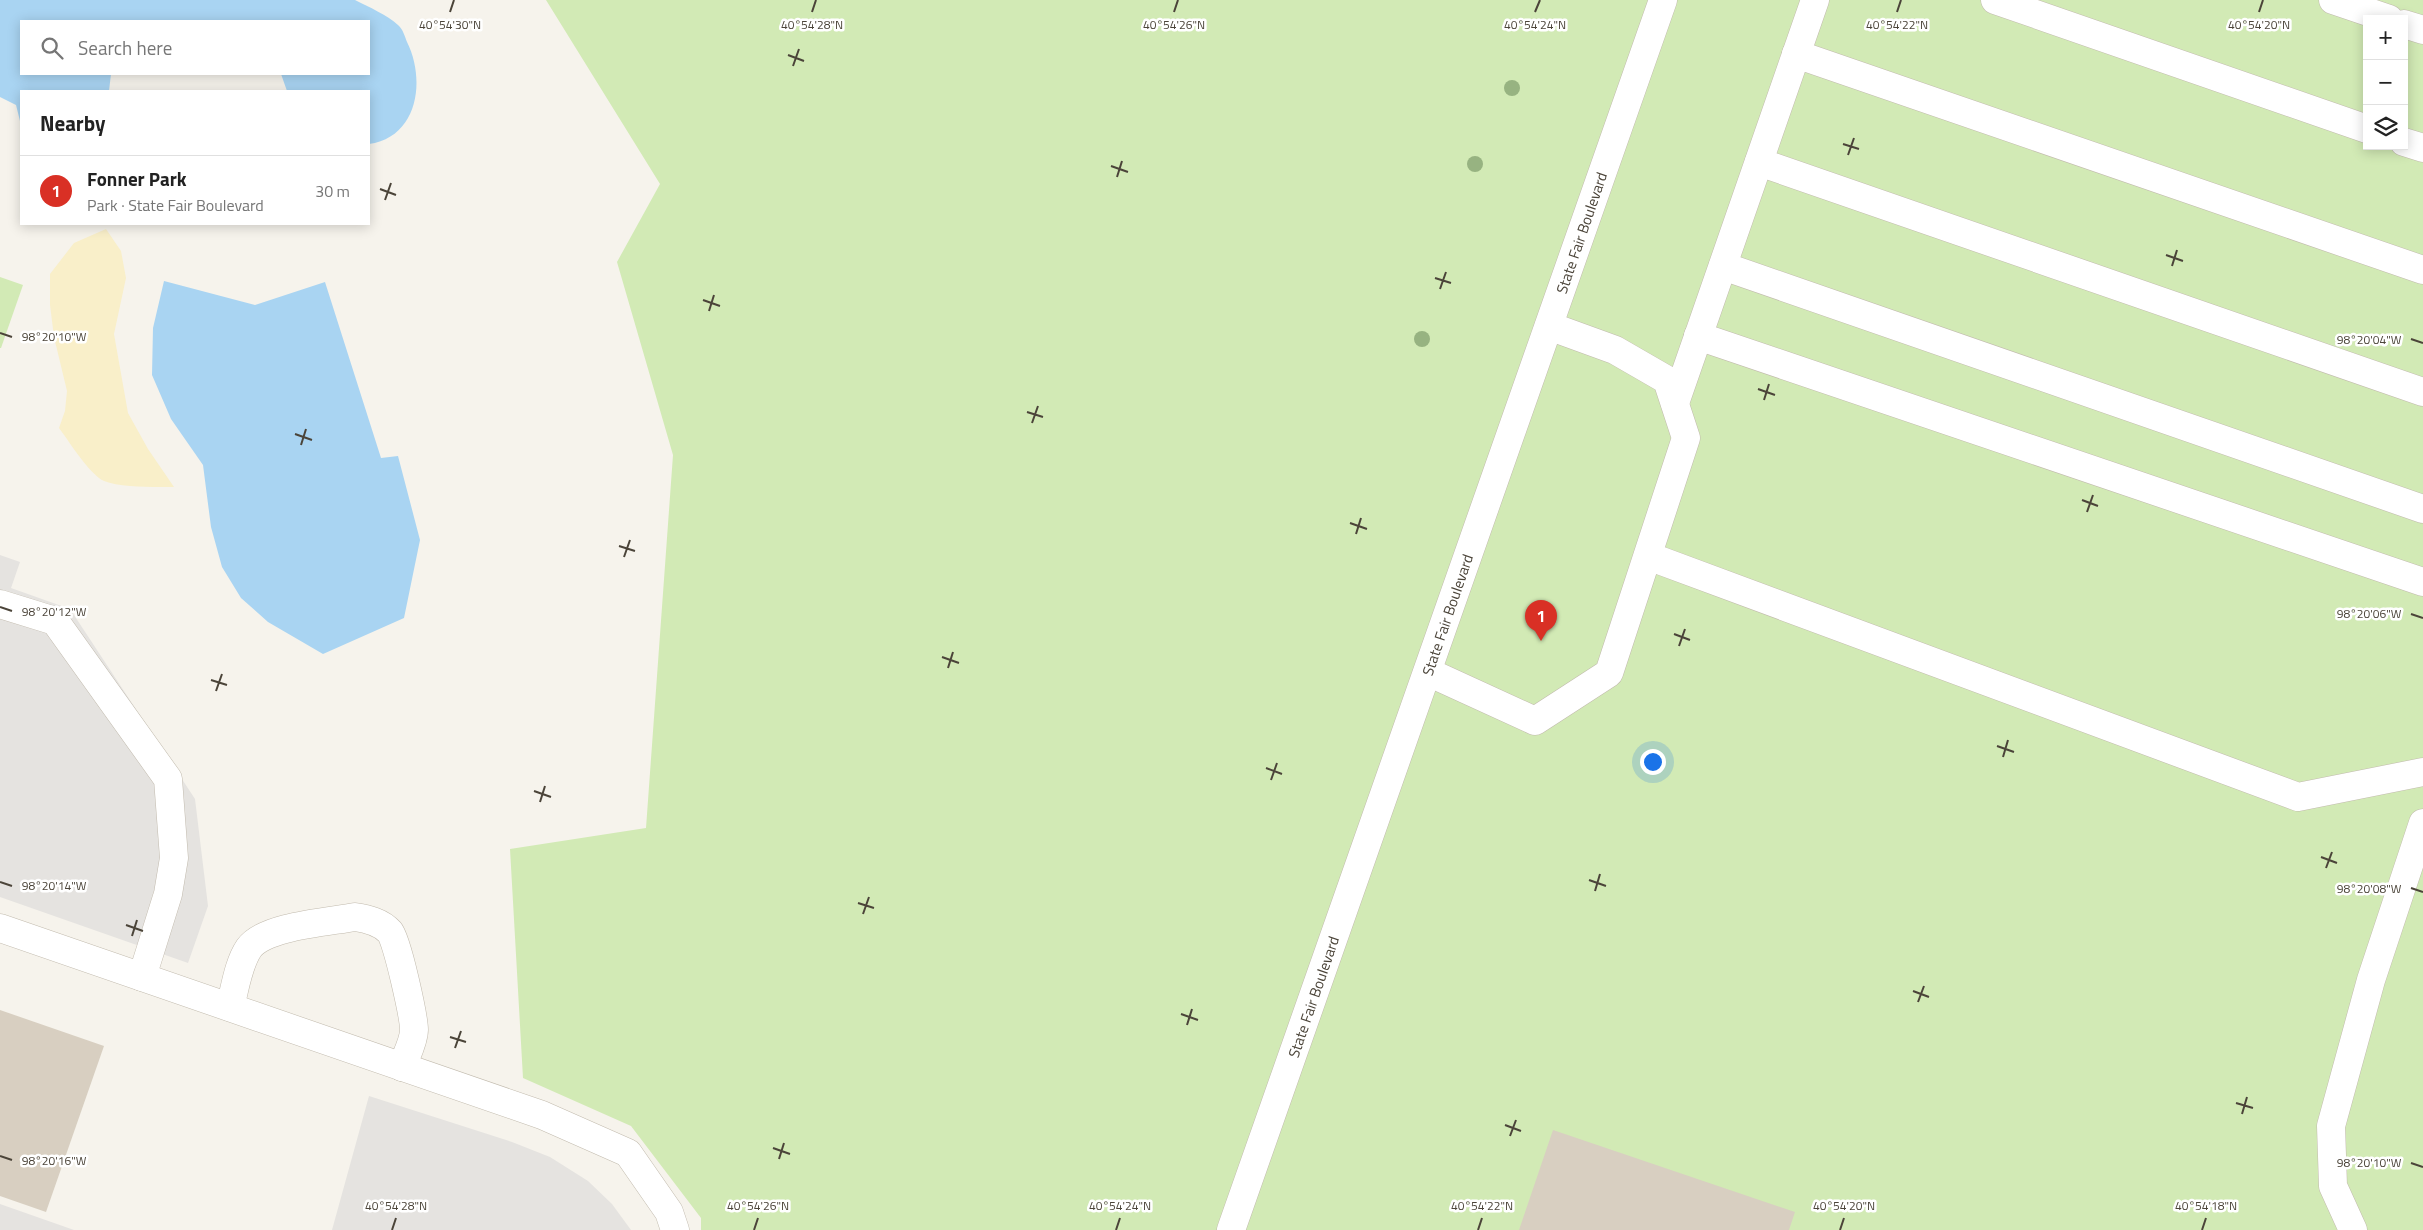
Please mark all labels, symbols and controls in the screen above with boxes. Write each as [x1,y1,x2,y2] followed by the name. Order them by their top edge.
[419,15,481,34] text: 40°54'30"N
[781,15,843,34] text: 40°54'28"N
[1143,15,1205,34] text: 40°54'26"N
[1504,15,1566,34] text: 40°54'24"N
[1866,15,1928,34] text: 40°54'22"N
[2228,15,2290,34] text: 40°54'20"N
[2363,15,2408,150] map controls
[2363,15,2408,60] button: +
[20,20,370,75] search box
[78,33,172,62] text: Search here
[38,34,66,62] icon: search
[2363,60,2408,105] button: −
[2363,105,2408,150] button: layers
[40,107,105,139] text: Nearby
[87,164,186,193] text: Fonner Park
[1550,169,1613,297] street label: State Fair Boulevard
[52,179,60,203] text: 1
[315,179,350,203] text: 30 m
[87,193,264,217] text: Park · State Fair Boulevard
[22,327,87,346] text: 98°20'10"W
[2337,330,2402,349] text: 98°20'04"W
[1416,551,1479,679] street label: State Fair Boulevard
[1525,600,1557,641] pin: 1
[22,602,87,621] text: 98°20'12"W
[2337,604,2402,623] text: 98°20'06"W
[1640,749,1666,775] your location
[22,876,87,895] text: 98°20'14"W
[2337,879,2402,898] text: 98°20'08"W
[1282,933,1345,1061] street label: State Fair Boulevard
[22,1151,87,1170] text: 98°20'16"W
[2337,1153,2402,1172] text: 98°20'10"W
[365,1196,427,1215] text: 40°54'28"N
[727,1196,789,1215] text: 40°54'26"N
[1089,1196,1151,1215] text: 40°54'24"N
[1451,1196,1513,1215] text: 40°54'22"N
[1813,1196,1875,1215] text: 40°54'20"N
[2175,1196,2237,1215] text: 40°54'18"N

